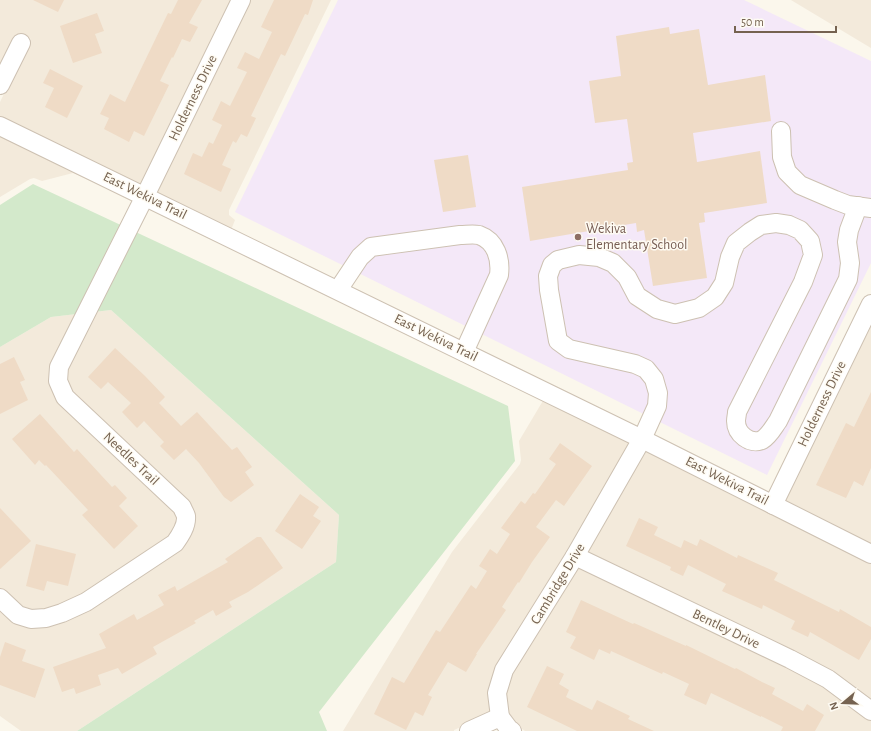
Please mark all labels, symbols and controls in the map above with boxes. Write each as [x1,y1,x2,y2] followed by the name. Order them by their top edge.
[735,8,836,34] scale bar
[741,16,764,28] text: 50 m
[166,53,220,143] street label: Holderness Drive
[101,170,189,222] street label: East Wekiva Trail
[586,222,688,252] place label: Wekiva Elementary School
[573,232,583,242] marker: Wekiva Elementary School
[392,312,480,364] street label: East Wekiva Trail
[795,359,849,449] street label: Holderness Drive
[100,430,162,488] street label: Needles Trail
[683,454,771,508] street label: East Wekiva Trail
[528,541,588,627] street label: Cambridge Drive
[690,607,762,651] street label: Bentley Drive
[823,683,863,723] north arrow
[828,701,840,712] text: N

